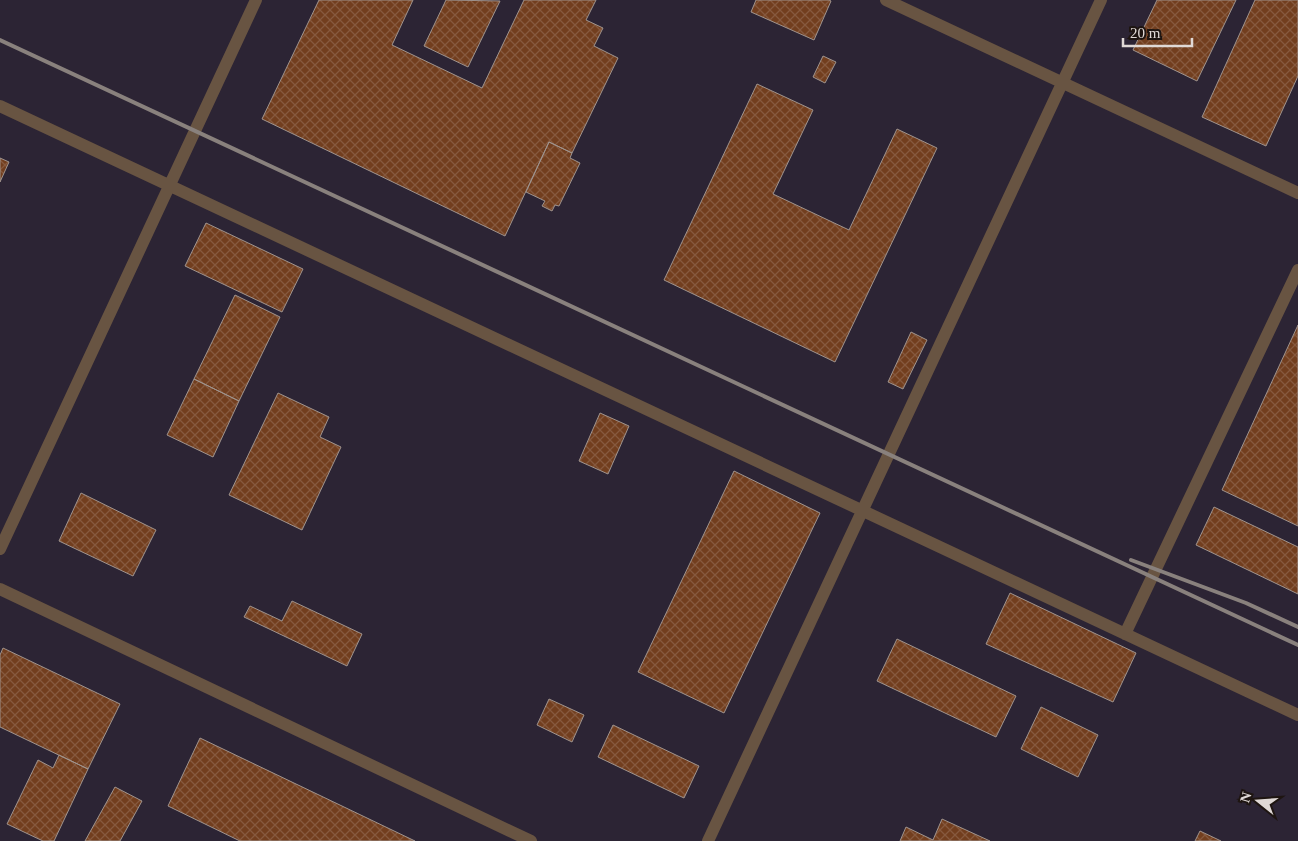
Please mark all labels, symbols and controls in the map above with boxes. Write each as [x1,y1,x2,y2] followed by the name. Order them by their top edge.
[1123,15,1192,47] scale bar
[1130,25,1161,41] text: 20 m
[1233,776,1283,826] north arrow
[1237,790,1255,804] text: N

